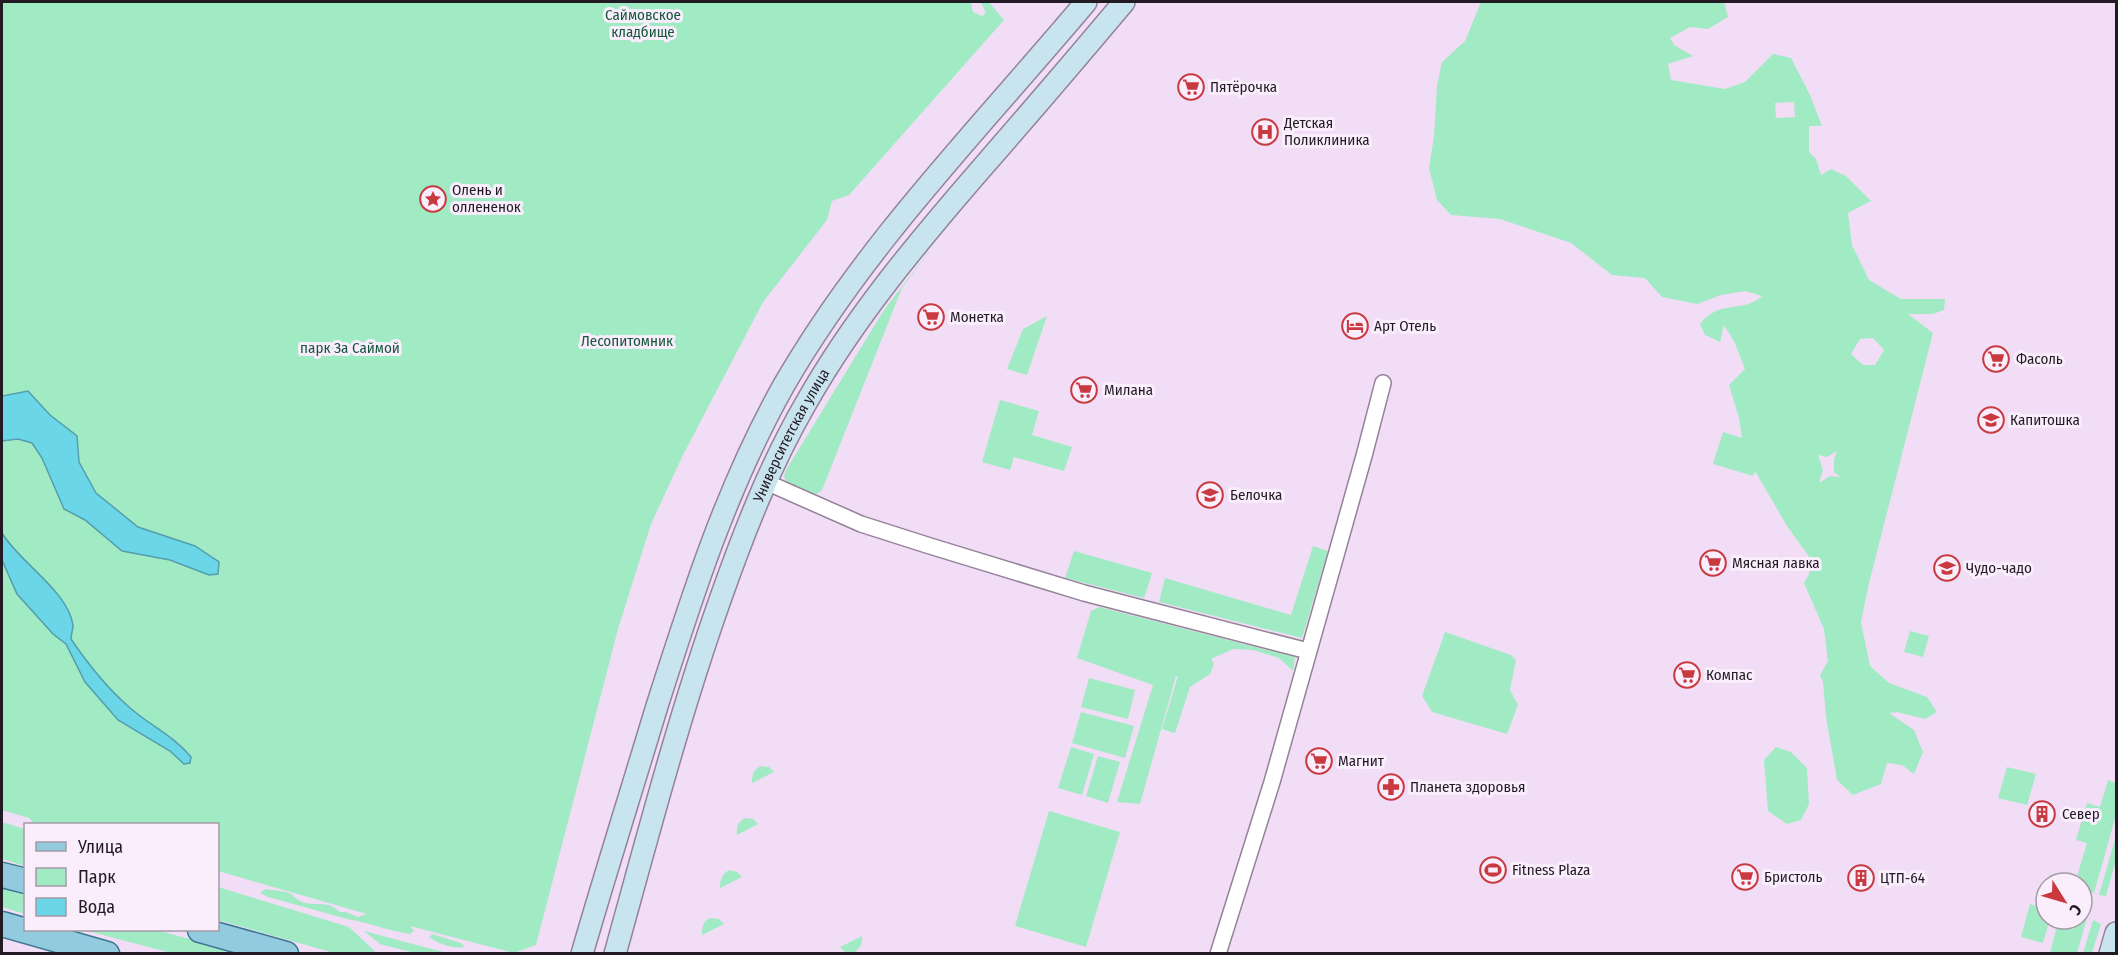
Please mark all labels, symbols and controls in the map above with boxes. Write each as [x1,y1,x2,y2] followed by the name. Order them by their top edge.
[605,6,681,41] park label: Саймовское кладбище
[1176,72,1206,102] supermarket icon: Пятёрочка
[1210,78,1277,96] place label: Пятёрочка
[1283,114,1370,149] place label: Детская Поликлиника
[1250,117,1280,147] hospital icon: Детская Поликлиника
[452,181,521,216] place label: Олень и оллененок
[418,184,448,214] place icon: Олень и оллененок
[916,302,946,332] supermarket icon: Монетка
[950,308,1004,326] place label: Монетка
[1340,311,1370,341] hotel icon: Арт Отель
[1374,317,1436,335] place label: Арт Отель
[581,332,673,350] park label: Лесопитомник
[300,339,400,357] park label: парк За Саймой
[1981,344,2011,374] supermarket icon: Фасоль
[2016,350,2063,368] place label: Фасоль
[749,365,833,506] street label: Университетская улица
[1069,375,1099,405] supermarket icon: Милана
[1104,381,1153,399] place label: Милана
[1976,405,2006,435] school or university icon: Капитошка
[2010,411,2080,429] place label: Капитошка
[1195,480,1225,510] school or university icon: Белочка
[1230,486,1282,504] place label: Белочка
[1698,548,1728,578] supermarket icon: Мясная лавка
[1932,553,1962,583] school or university icon: Чудо-чадо
[1732,554,1820,572] place label: Мясная лавка
[1966,559,2032,577] place label: Чудо-чадо
[1672,660,1702,690] supermarket icon: Компас
[1706,666,1753,684] place label: Компас
[1304,746,1334,776] supermarket icon: Магнит
[1338,752,1385,770] place label: Магнит
[1376,772,1406,802] pharmacy icon: Планета здоровья
[1410,778,1525,796] place label: Планета здоровья
[2027,799,2057,829] building icon: Север
[2062,805,2100,823] place label: Север
[24,823,219,931] legend
[77,836,123,858] text: Улица
[1478,855,1508,885] sports icon: Fitness Plaza
[1512,861,1590,879] place label: Fitness Plaza
[1730,862,1760,892] supermarket icon: Бристоль
[1846,863,1876,893] building icon: ЦТП-64
[78,866,116,888] text: Парк
[1764,868,1822,886] place label: Бристоль
[1880,869,1925,887] place label: ЦТП-64
[2034,871,2094,931] north arrow
[78,896,115,918] text: Вода
[2065,901,2086,919] text: С

